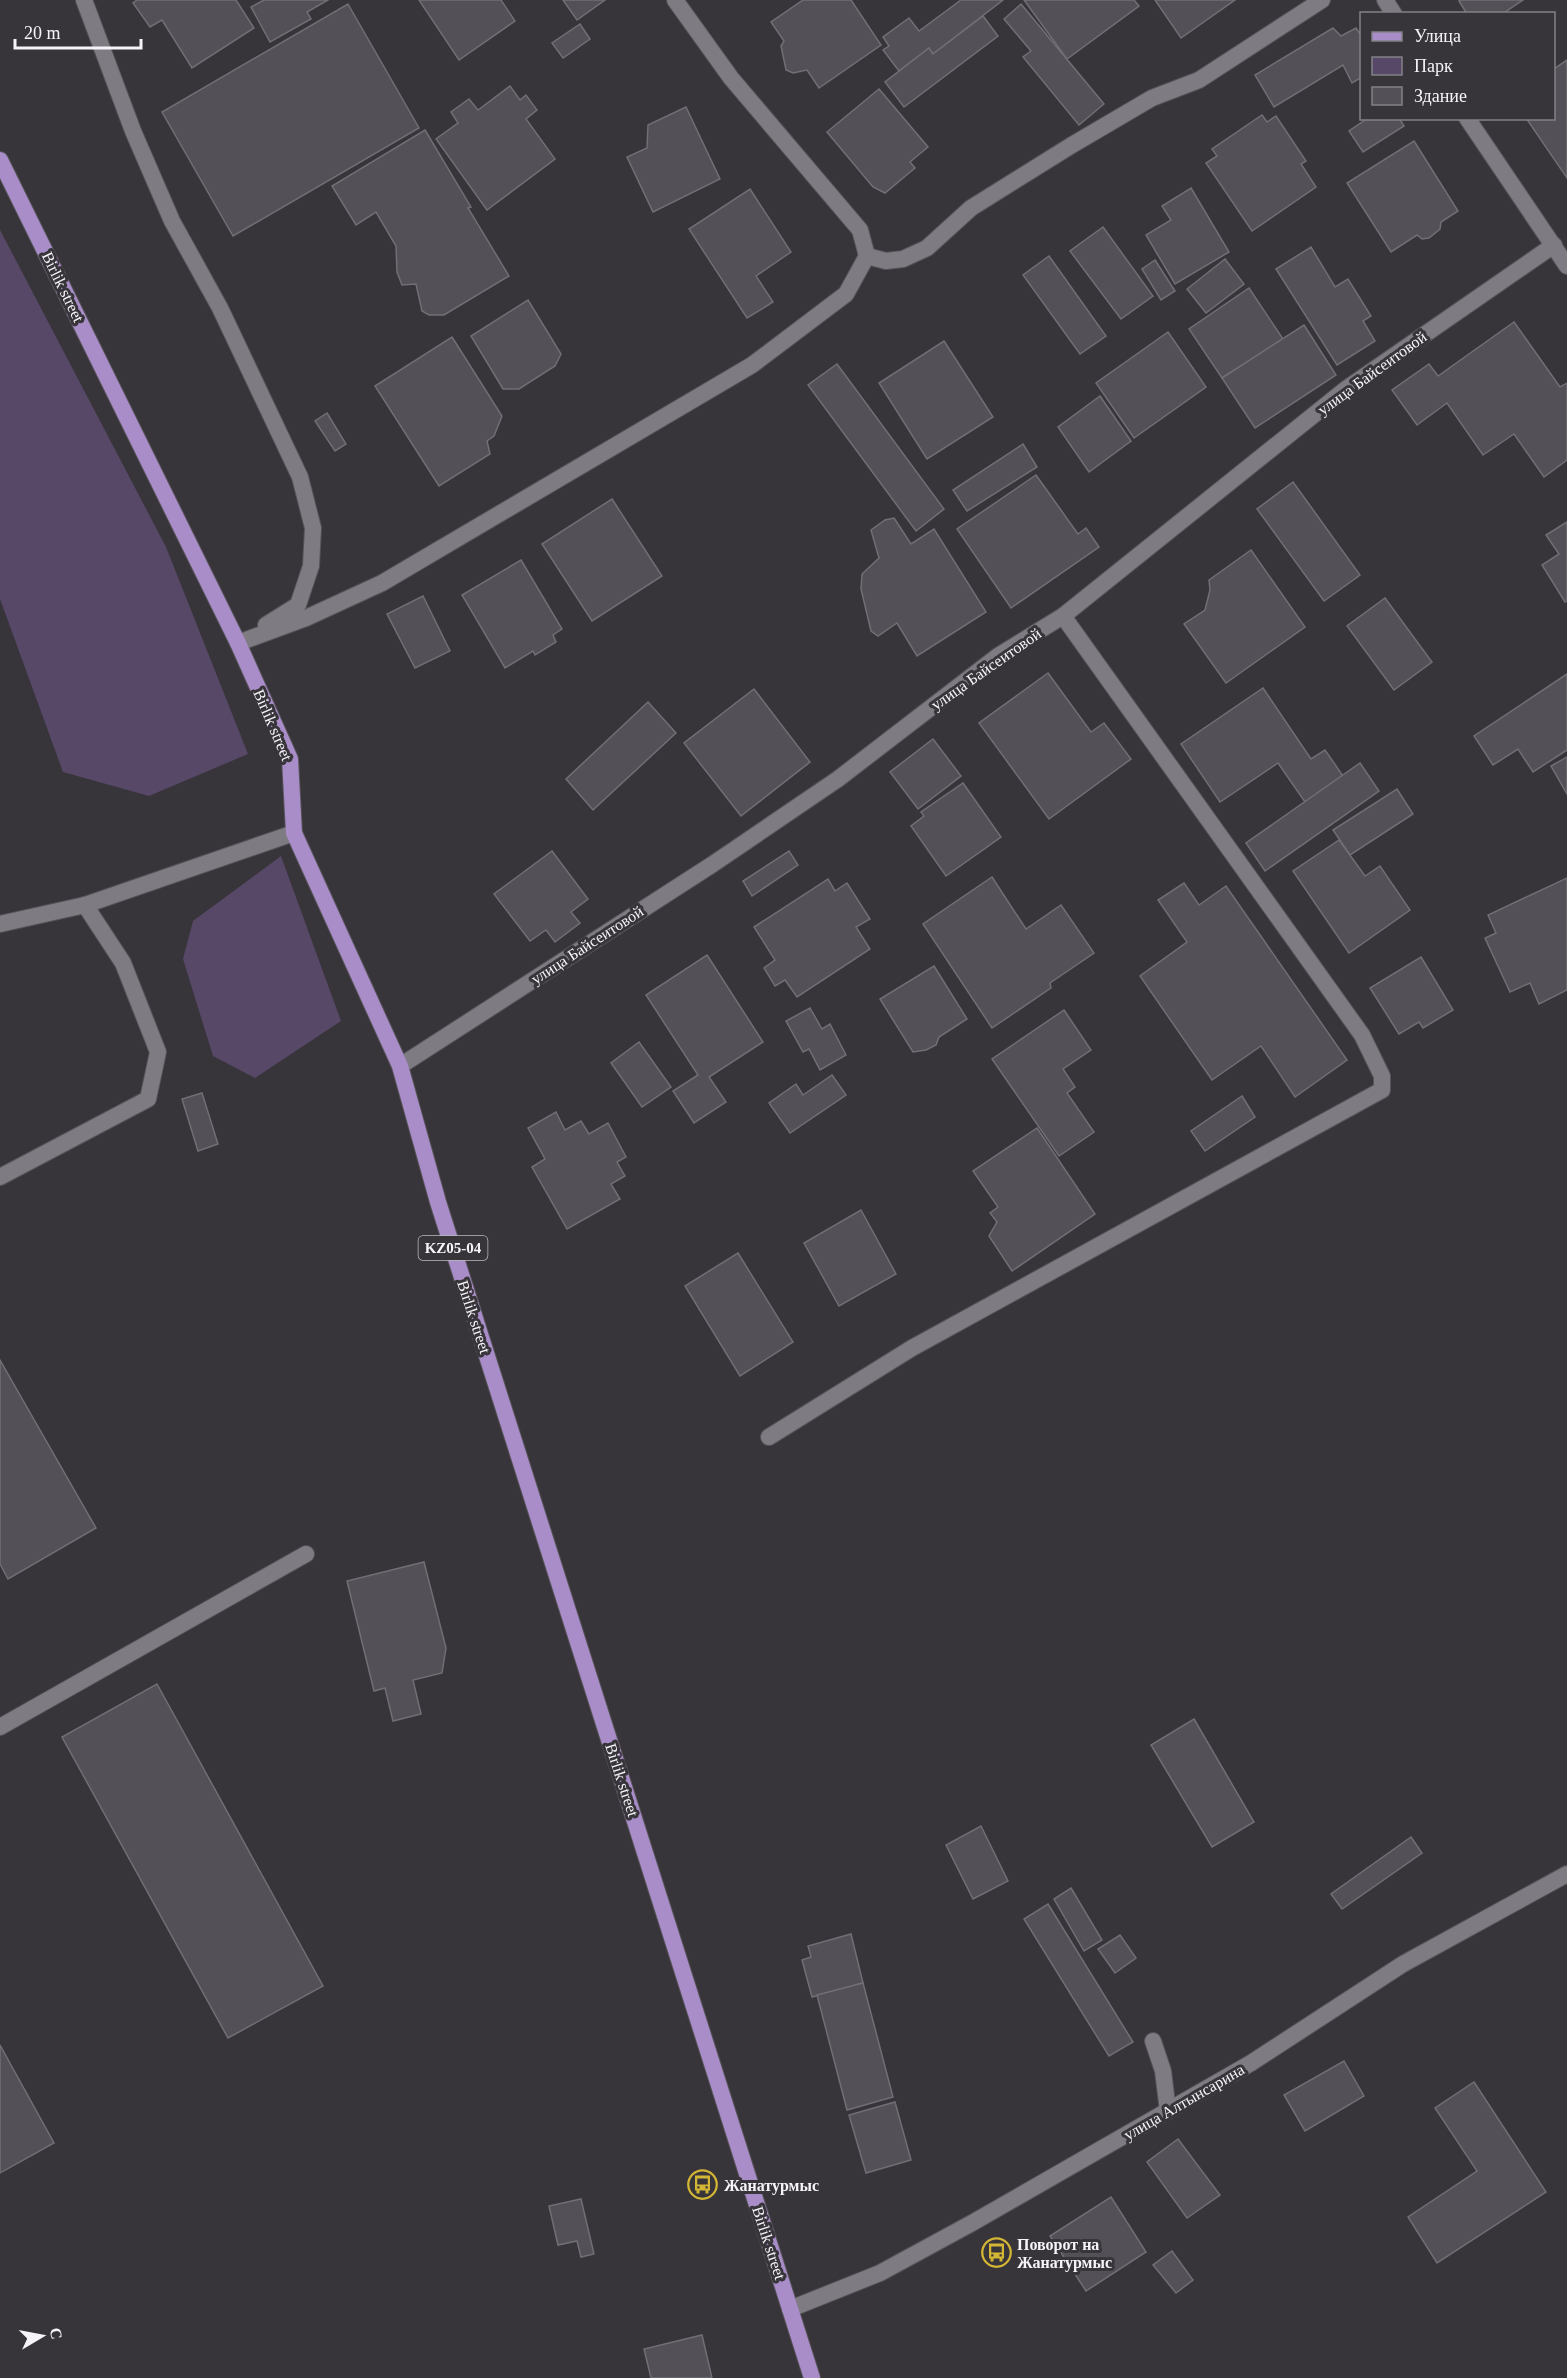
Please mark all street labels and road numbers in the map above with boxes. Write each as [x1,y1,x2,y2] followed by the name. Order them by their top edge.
[39,249,88,325] street label: Birlik street
[1314,328,1431,419] street label: улица Байсеитовой
[928,624,1045,714] street label: улица Байсеитовой
[250,687,296,764] street label: Birlik street
[528,902,647,988] street label: улица Байсеитовой
[418,1236,488,1260] road number: KZ05-04
[454,1278,494,1356] street label: Birlik street
[602,1741,642,1819] street label: Birlik street
[1121,2061,1248,2144] street label: улица Алтынсарина
[749,2204,789,2282] street label: Birlik street

